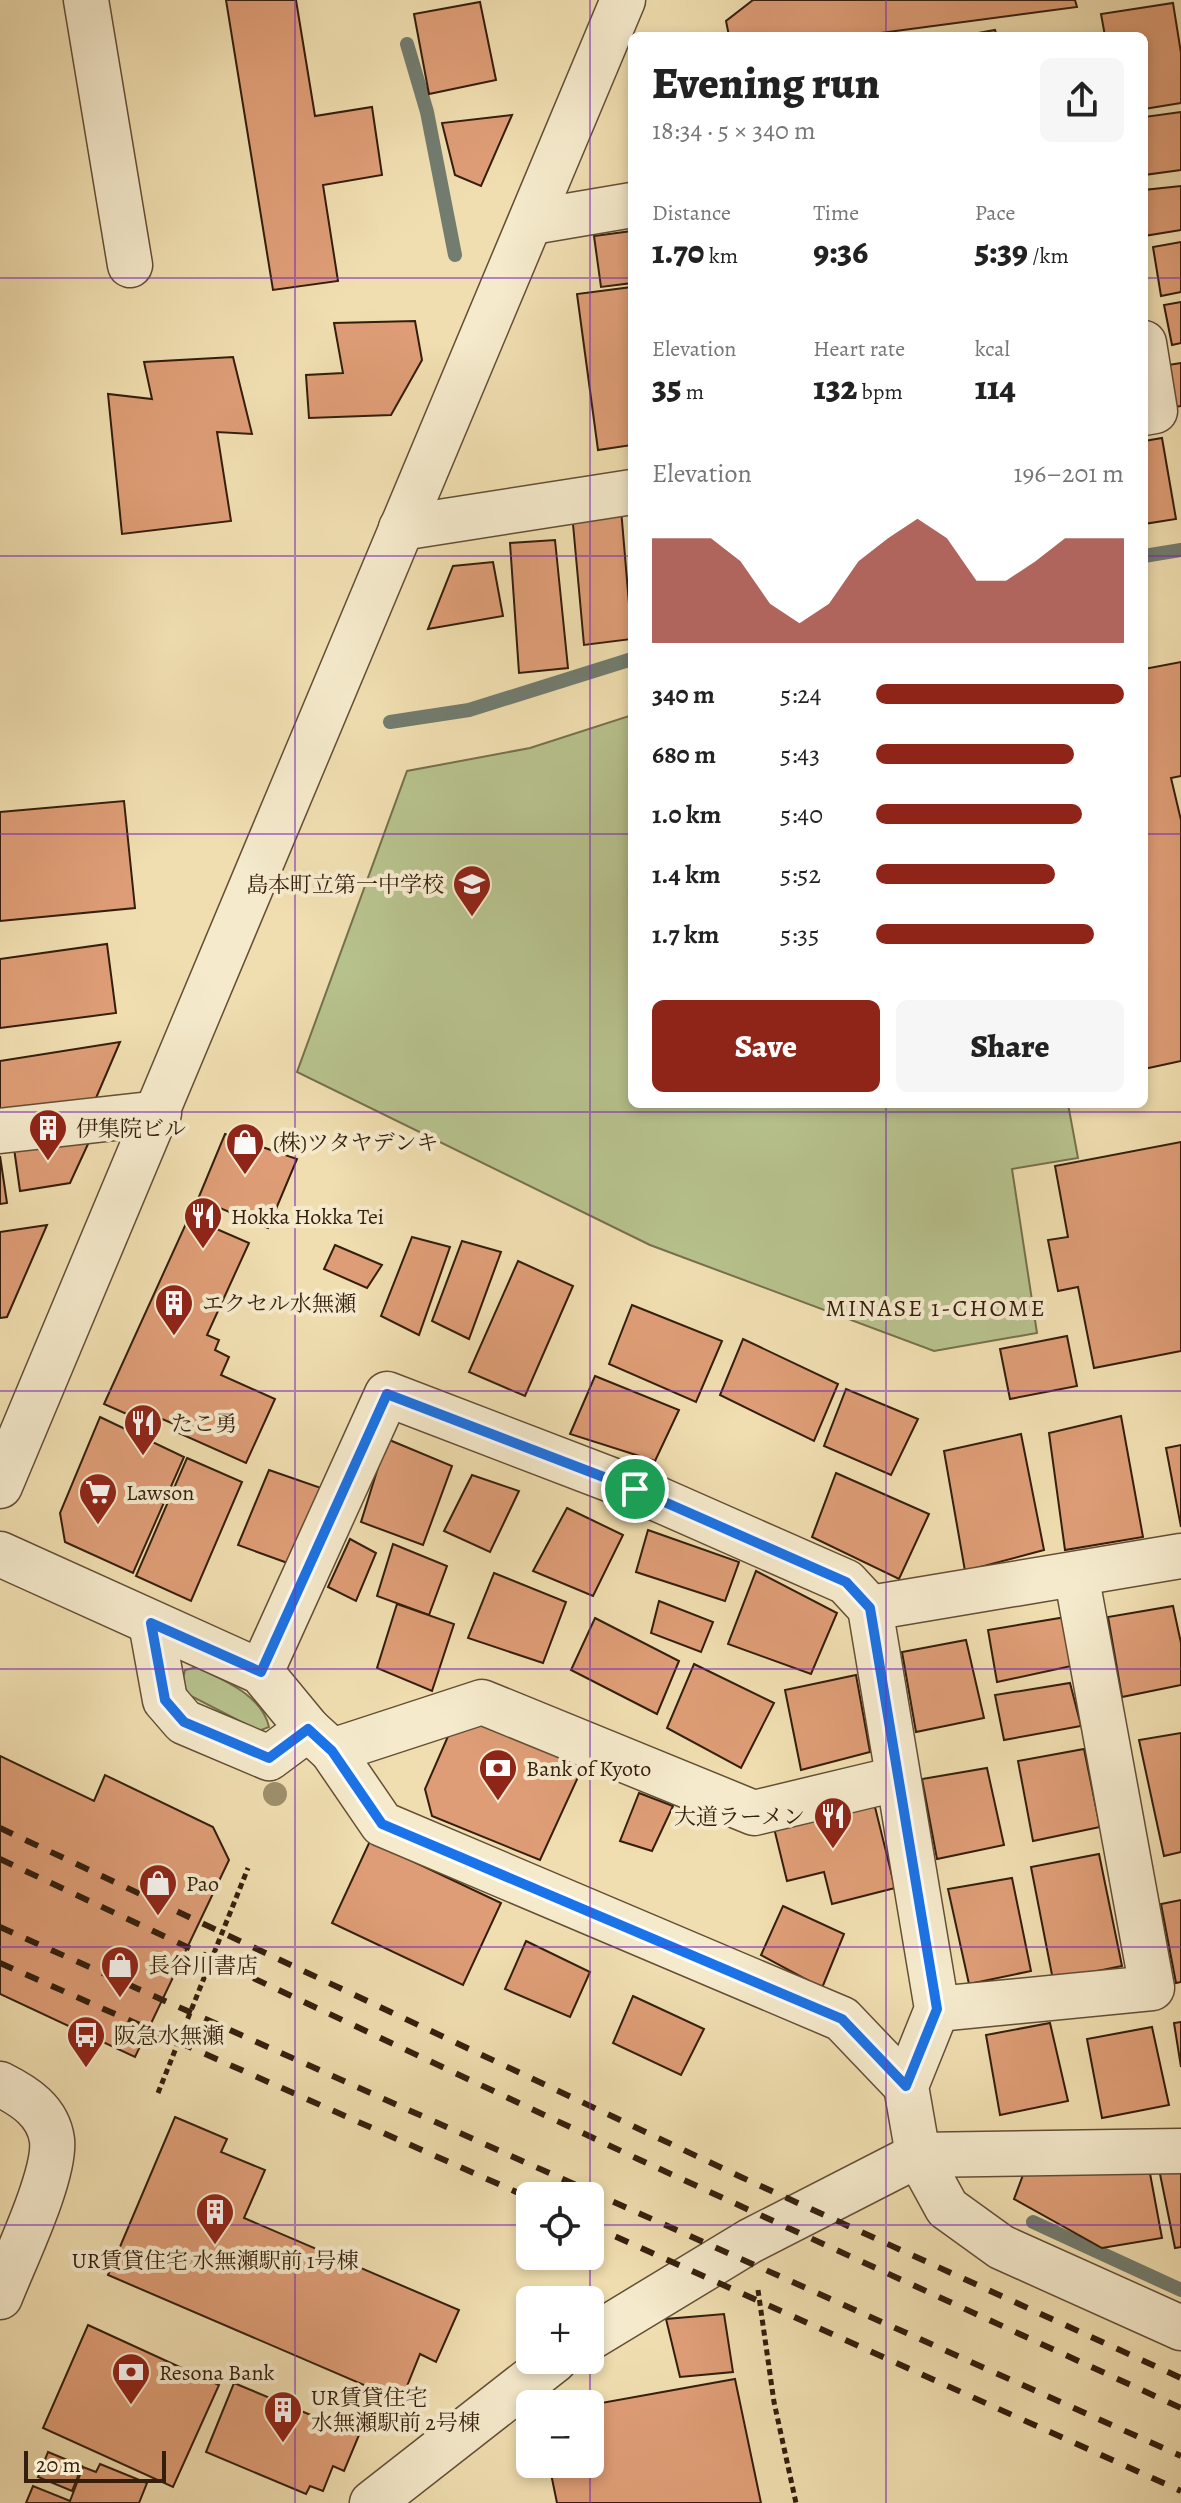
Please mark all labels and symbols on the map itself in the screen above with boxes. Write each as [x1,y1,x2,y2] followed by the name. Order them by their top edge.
[451,863,493,918] school or university icon: 島本町立第一中学校
[246,870,444,900] place label: 島本町立第一中学校
[27,1107,69,1162] building icon: 伊集院ビル
[76,1114,186,1144] place label: 伊集院ビル
[224,1121,266,1176] shop icon: (株)ツタヤデンキ
[273,1128,438,1158] place label: (株)ツタヤデンキ
[182,1195,224,1250] restaurant icon: Hokka Hokka Tei
[231,1202,384,1232] place label: Hokka Hokka Tei
[153,1282,195,1337] building icon: エクセル水無瀬
[202,1289,356,1319] place label: エクセル水無瀬
[825,1292,1047,1324] district label: MINASE 1-CHOME
[122,1402,164,1457] restaurant icon: たこ勇
[171,1409,237,1439] place label: たこ勇
[601,1455,669,1523] pin
[77,1471,119,1526] supermarket icon: Lawson
[126,1478,194,1508] place label: Lawson
[477,1747,519,1802] bank icon: Bank of Kyoto
[526,1754,651,1784] place label: Bank of Kyoto
[812,1795,854,1850] restaurant icon: 大道ラーメン
[674,1802,805,1832] place label: 大道ラーメン
[137,1862,179,1917] shop icon: Pao
[186,1869,219,1899] place label: Pao
[99,1944,141,1999] shop icon: 長谷川書店
[148,1951,258,1981] place label: 長谷川書店
[65,2014,107,2069] bus stop icon: 阪急水無瀬
[114,2021,224,2051] place label: 阪急水無瀬
[194,2191,236,2246] building icon: UR賃貸住宅 水無瀬駅前 1号棟
[72,2246,358,2276] place label: UR賃貸住宅 水無瀬駅前 1号棟
[110,2351,152,2406] bank icon: Resona Bank
[159,2358,275,2388] place label: Resona Bank
[311,2383,480,2438] place label: UR賃貸住宅 水無瀬駅前 2号棟
[262,2389,304,2444] building icon: UR賃貸住宅 水無瀬駅前 2号棟
[24,2447,166,2483] scale bar

